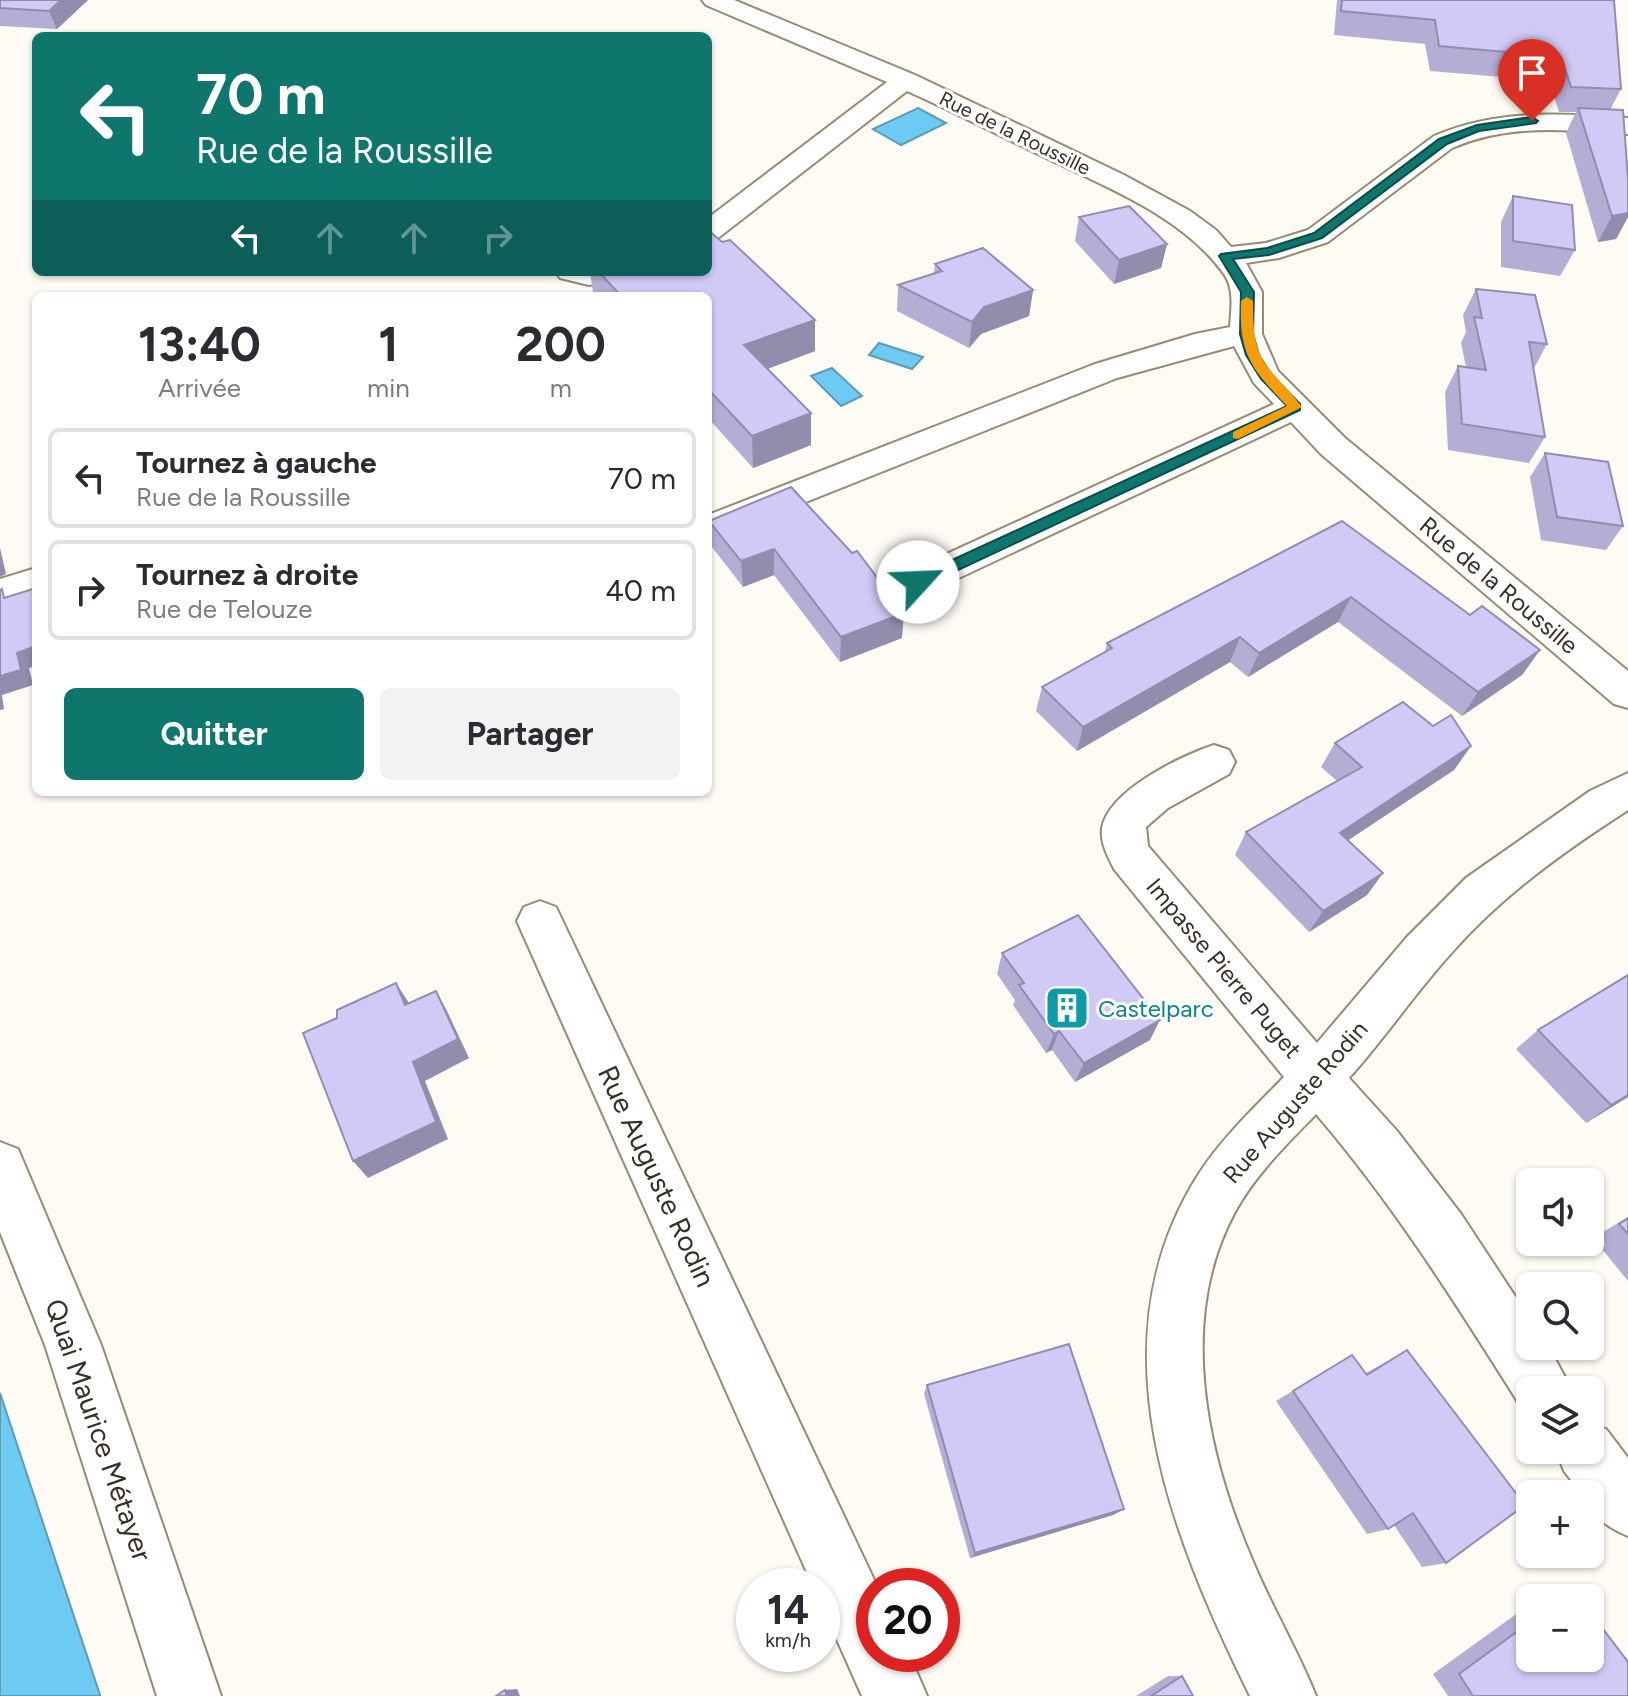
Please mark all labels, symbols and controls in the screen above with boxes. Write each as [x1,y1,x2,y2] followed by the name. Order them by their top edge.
[1498,39,1566,121] pin
[1510,51,1554,95] icon: arrive
[196,61,326,128] text: 70 m
[64,64,168,168] icon: left
[936,86,1094,180] street label: Rue de la Roussille
[196,129,493,172] text: Rue de la Roussille
[224,216,268,260] icon: left
[308,216,352,260] icon: ahead
[392,216,436,260] icon: ahead
[476,216,520,260] icon: right
[138,315,261,373] text: 13:40
[378,315,399,373] text: 1
[516,315,606,373] text: 200
[158,372,241,404] text: Arrivée
[367,372,410,404] text: min
[550,372,572,404] text: m
[136,444,377,481] text: Tournez à gauche
[68,456,112,500] icon: left
[608,460,676,497] text: 70 m
[136,481,350,513] text: Rue de la Roussille
[1414,510,1584,660] street label: Rue de la Roussille
[876,540,960,624] position arrow
[136,556,358,593] text: Tournez à droite
[68,568,112,612] icon: right
[605,572,676,609] text: 40 m
[136,593,312,625] text: Rue de Telouze
[64,688,364,780] button: Quitter
[380,688,680,780] button: Partager
[1140,872,1308,1064] street label: Impasse Pierre Puget
[1043,984,1091,1032] building icon: Castelparc
[1098,994,1214,1023] place label: Castelparc
[1217,1015,1373,1189] street label: Rue Auguste Rodin
[591,1060,723,1292] street label: Rue Auguste Rodin
[1516,1168,1604,1672] map controls
[1516,1168,1604,1256] button: sound
[1516,1272,1604,1360] button: search
[38,1295,160,1566] street label: Quai Maurice Métayer
[1516,1376,1604,1464] button: layers
[1516,1480,1604,1568] button: +
[856,1568,960,1672] speed limit sign: 20
[1516,1584,1604,1672] button: −
[767,1586,809,1634] text: 14
[765,1628,811,1652] text: km/h

